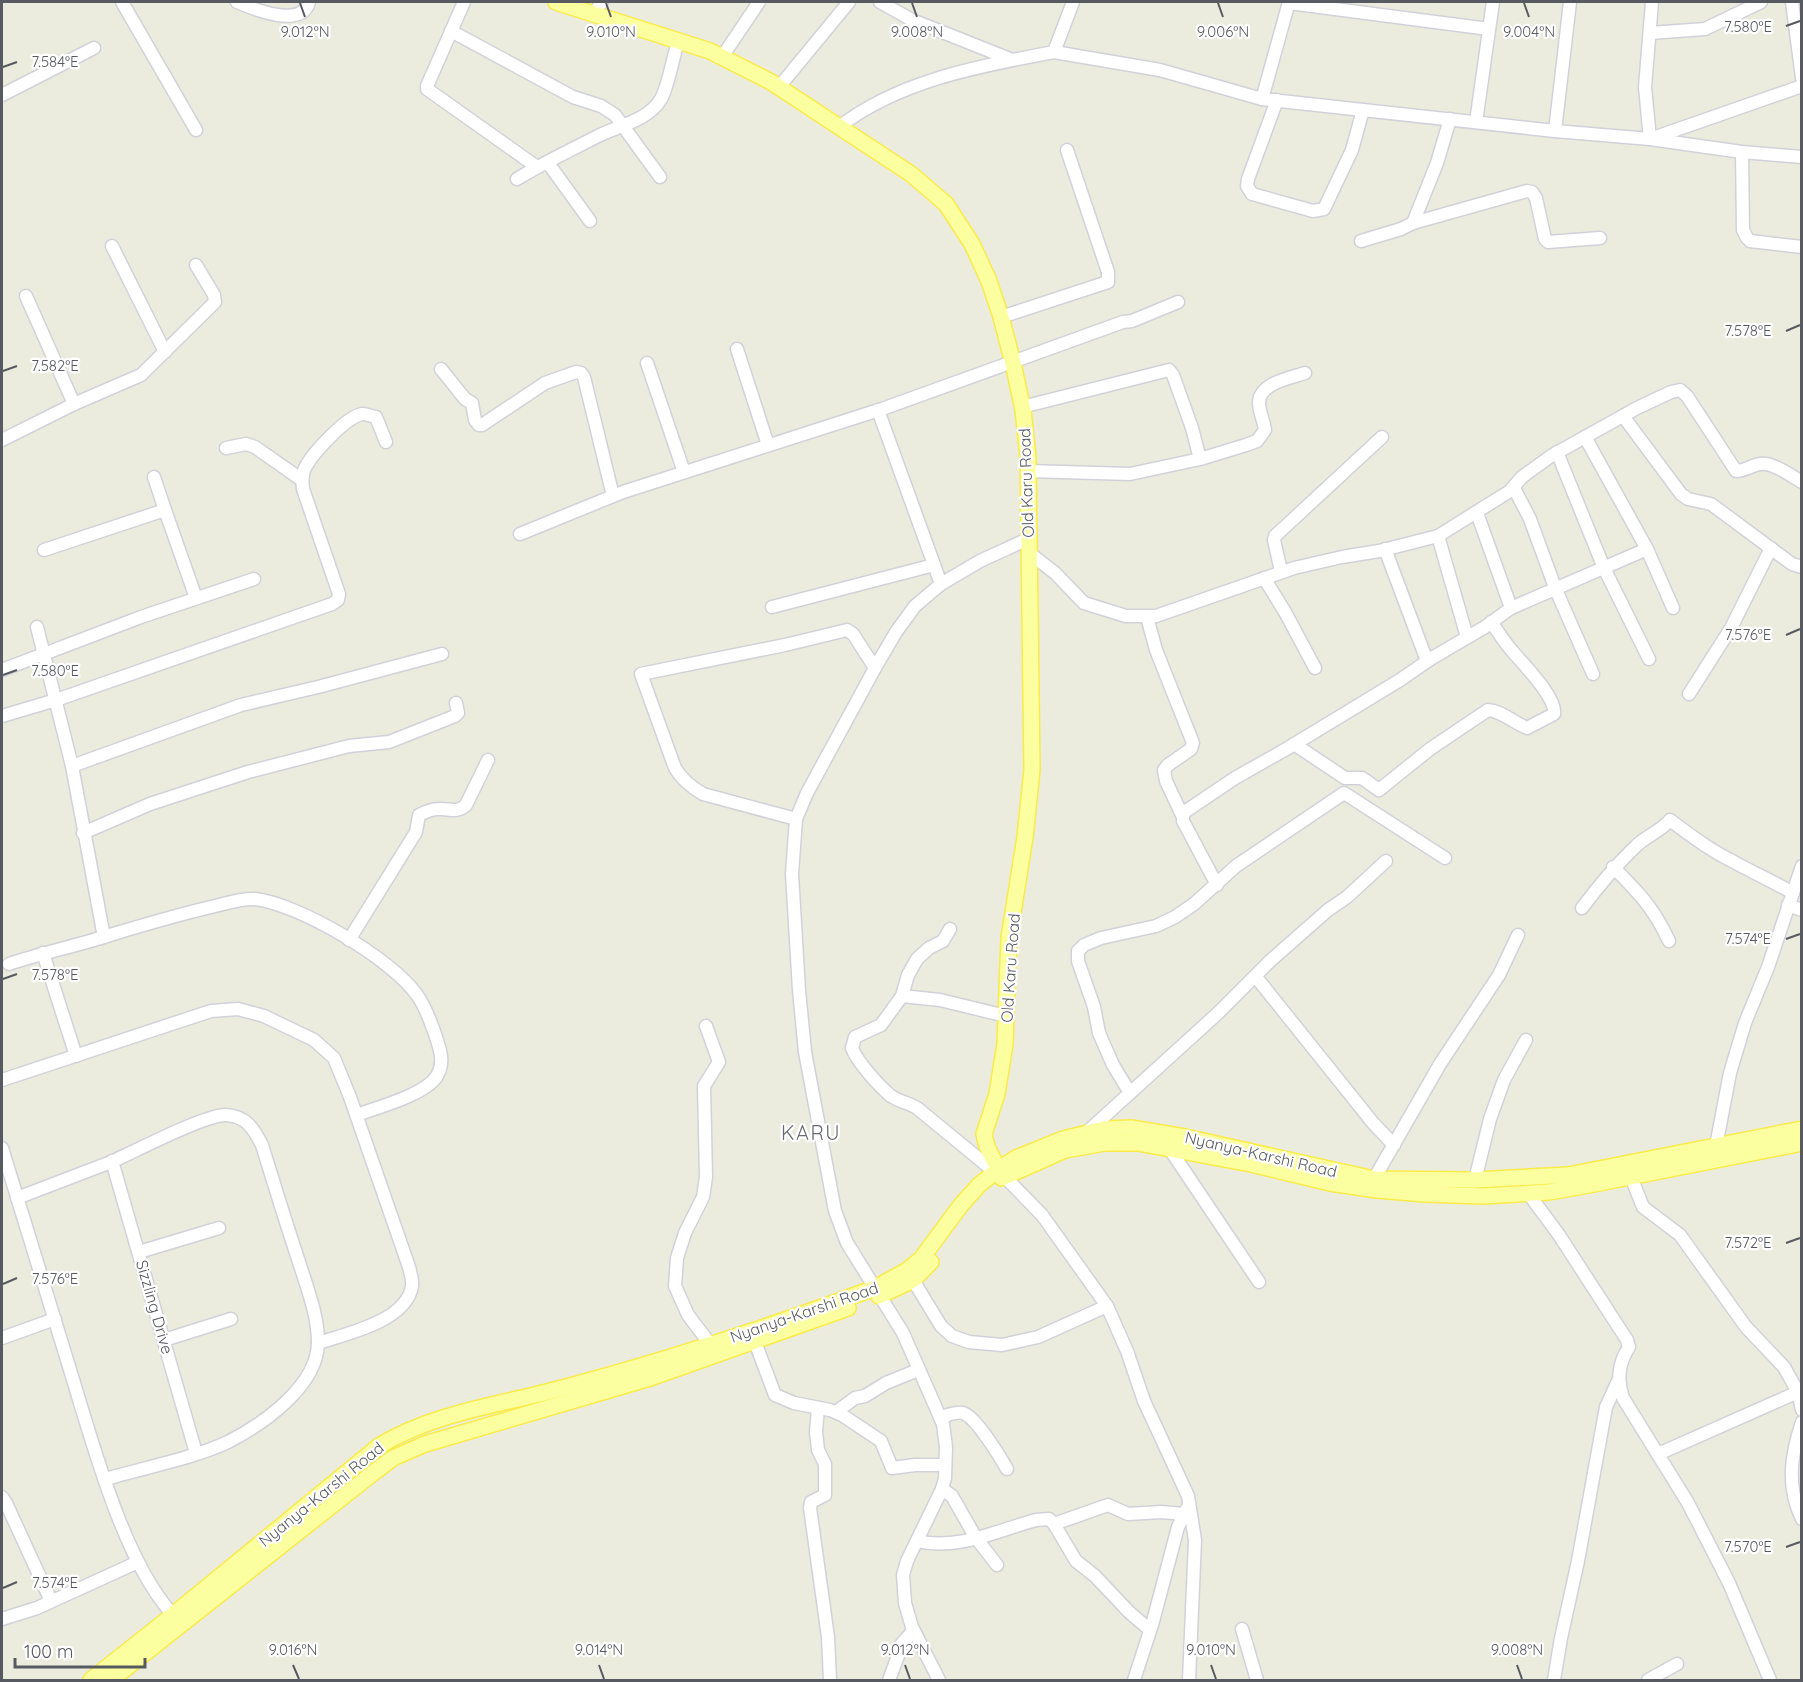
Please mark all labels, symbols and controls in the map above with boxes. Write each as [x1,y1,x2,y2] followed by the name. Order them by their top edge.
[1724,17,1772,36] text: 7.580°E
[280,22,330,41] text: 9.012°N
[586,22,636,41] text: 9.010°N
[891,22,943,41] text: 9.008°N
[1197,22,1249,41] text: 9.006°N
[1503,22,1555,41] text: 9.004°N
[31,52,79,71] text: 7.584°E
[1725,321,1771,340] text: 7.578°E
[31,356,79,375] text: 7.582°E
[1014,428,1038,538] street label: Old Karu Road
[1725,625,1771,644] text: 7.576°E
[31,661,79,680] text: 7.580°E
[996,913,1024,1023] street label: Old Karu Road
[1725,929,1771,948] text: 7.574°E
[32,965,78,984] text: 7.578°E
[781,1120,841,1145] district label: KARU
[1183,1127,1339,1181] street label: Nyanya-Karshi Road
[1724,1233,1772,1252] text: 7.572°E
[132,1258,178,1356] street label: Sizzling Drive
[32,1269,78,1288] text: 7.576°E
[727,1277,881,1347] street label: Nyanya-Karshi Road
[254,1437,388,1551] street label: Nyanya-Karshi Road
[1724,1537,1772,1556] text: 7.570°E
[32,1573,78,1592] text: 7.574°E
[15,1631,146,1669] scale bar
[24,1640,73,1663] text: 100 m
[269,1640,317,1659] text: 9.016°N
[575,1640,623,1659] text: 9.014°N
[880,1640,930,1659] text: 9.012°N
[1186,1640,1236,1659] text: 9.010°N
[1491,1640,1543,1659] text: 9.008°N

